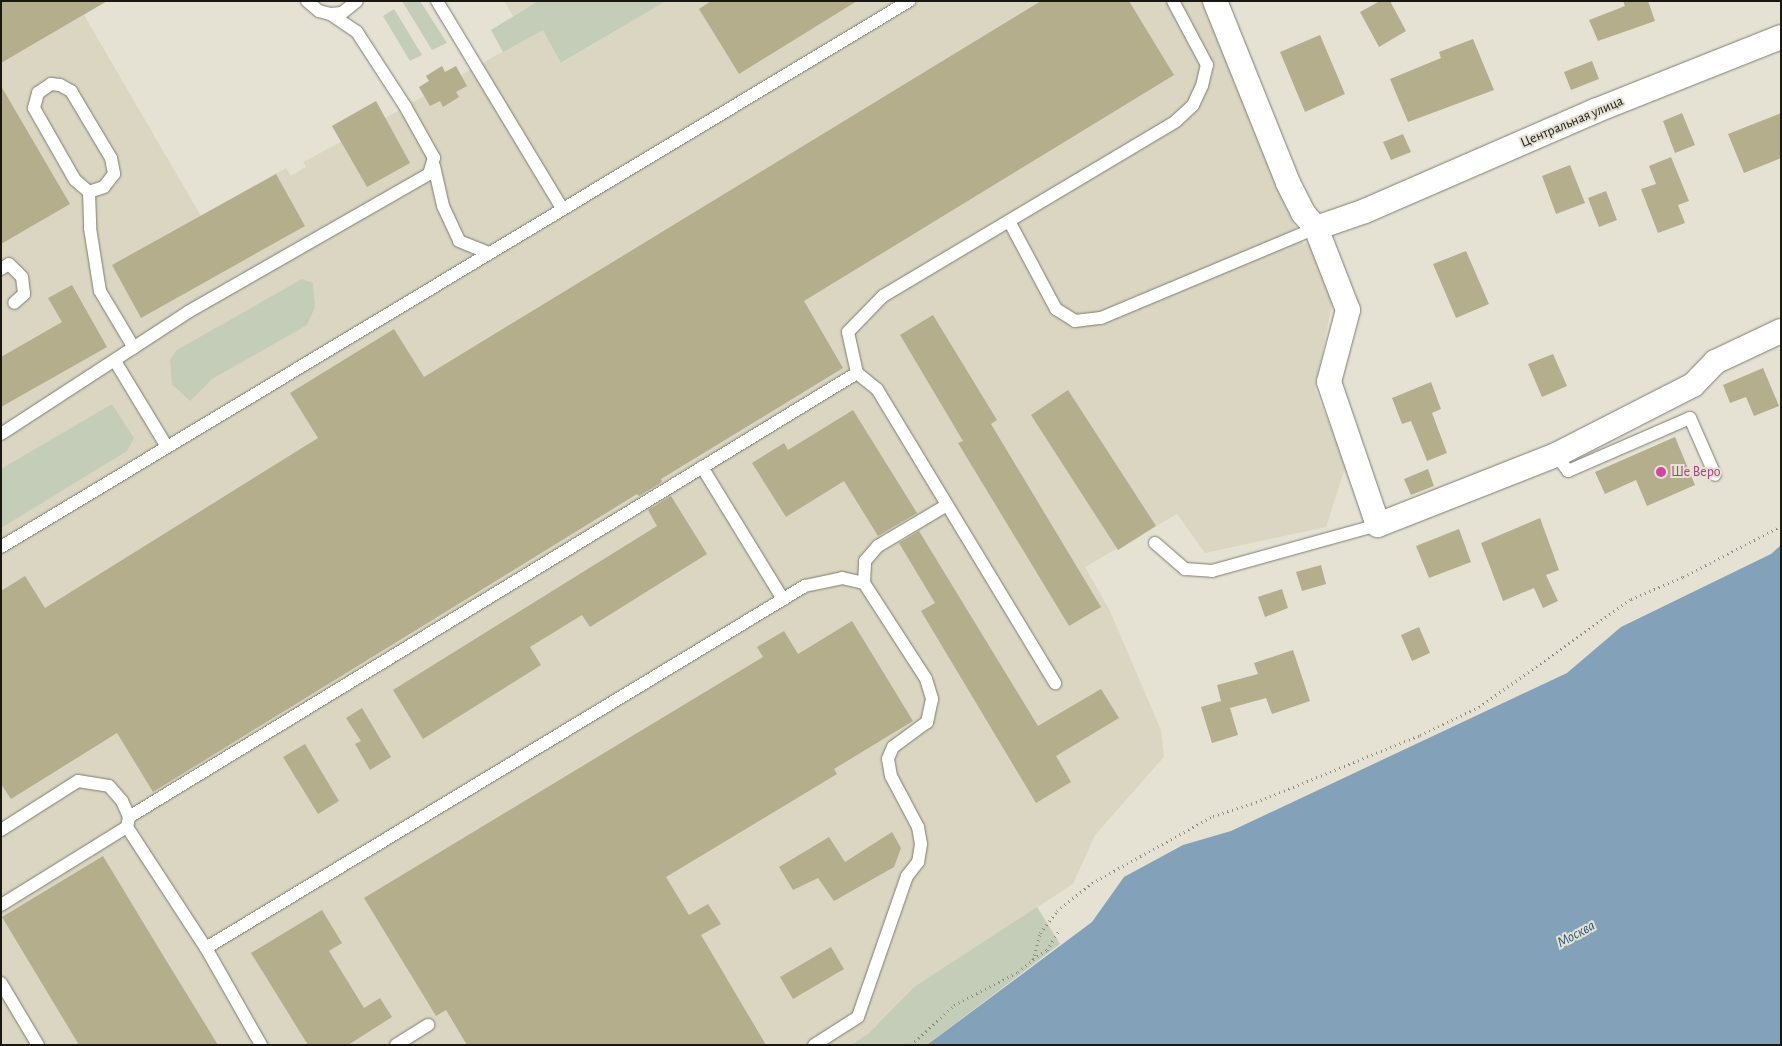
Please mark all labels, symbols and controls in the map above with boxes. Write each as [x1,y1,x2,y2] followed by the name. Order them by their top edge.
[1518,93,1626,151] street label: Центральная улица
[1671,464,1721,480] place label: Ше Веро
[1655,466,1667,478] marker: Ше Веро
[1554,917,1598,951] water label: Москва

